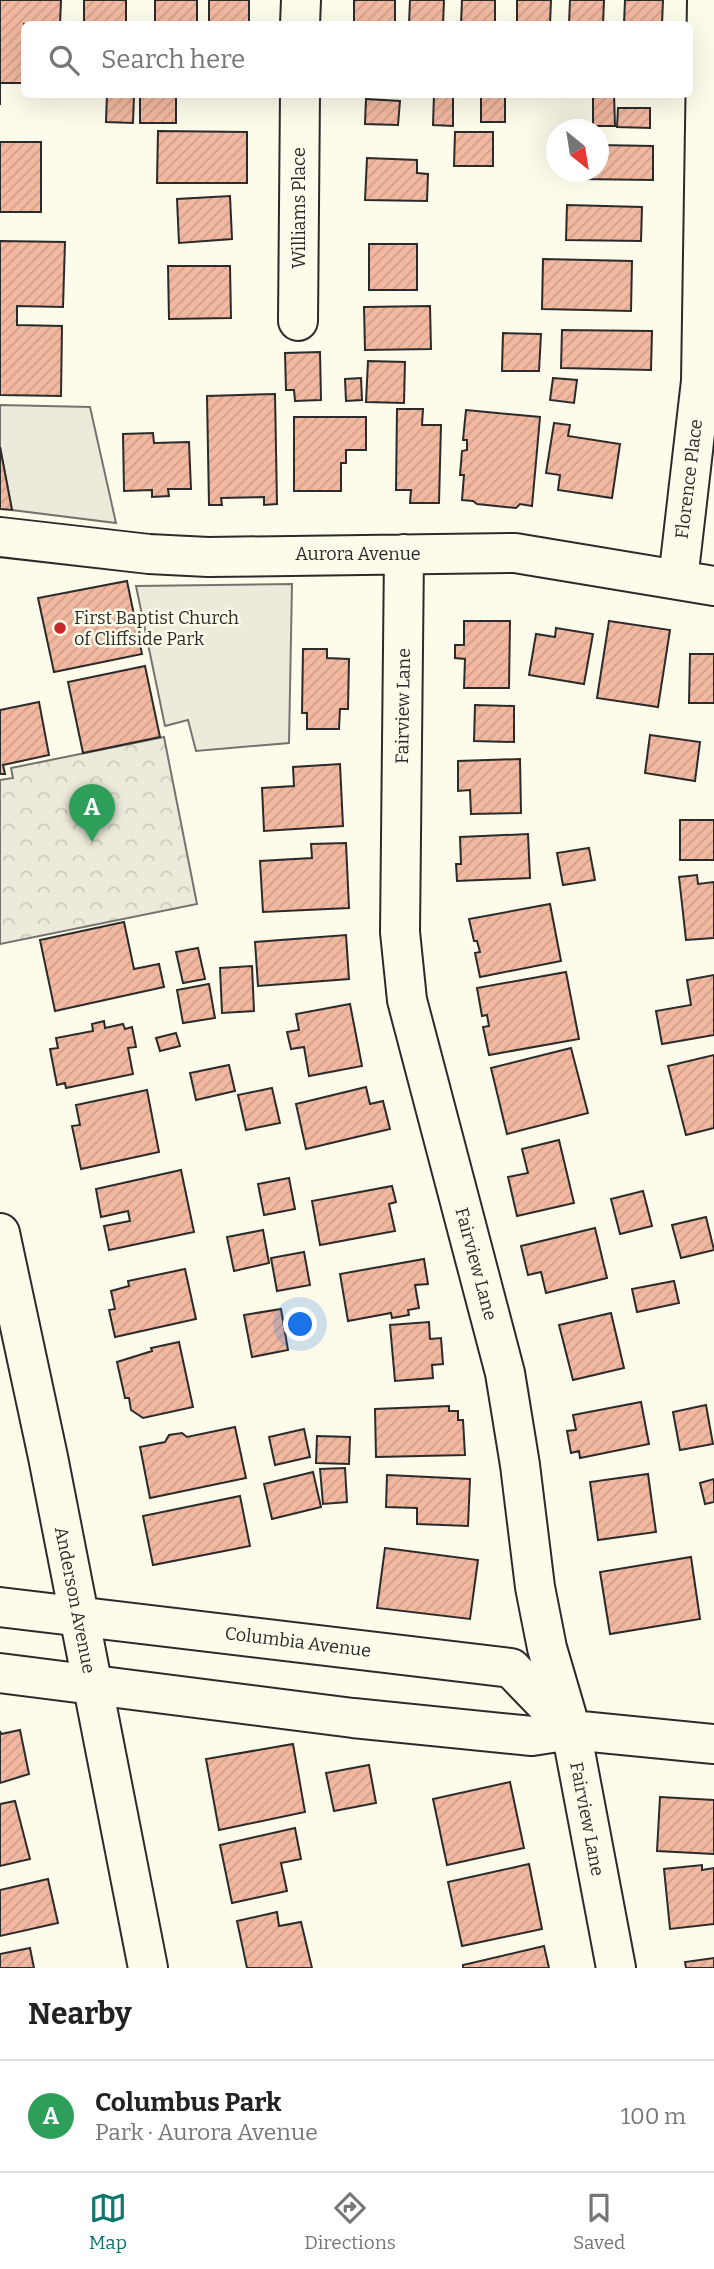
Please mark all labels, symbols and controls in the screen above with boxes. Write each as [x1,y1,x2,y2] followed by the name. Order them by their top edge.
[21,21,693,98] search box
[45,41,83,79] icon: search
[101,44,245,75] text: Search here
[546,119,609,182] north arrow
[288,147,310,269] street label: Williams Place
[671,418,707,540] street label: Florence Place
[295,543,421,565] street label: Aurora Avenue
[74,607,239,650] place label: First Baptist Church of Cliffside Park
[52,620,68,636] marker: First Baptist Church of Cliffside Park
[391,648,415,764] street label: Fairview Lane
[69,784,115,842] pin: A
[450,1205,502,1323] street label: Fairview Lane
[283,1307,317,1341] your location
[50,1525,100,1675] street label: Anderson Avenue
[224,1622,372,1662] street label: Columbia Avenue
[565,1760,609,1878] street label: Fairview Lane
[28,1996,132,2032] text: Nearby
[95,2087,282,2118] text: Columbus Park
[43,2102,59,2130] text: A
[621,2102,686,2130] text: 100 m
[95,2118,318,2146] text: Park · Aurora Avenue
[89,2189,127,2254] tab: Map
[304,2189,396,2254] tab: Directions
[573,2189,625,2254] tab: Saved

